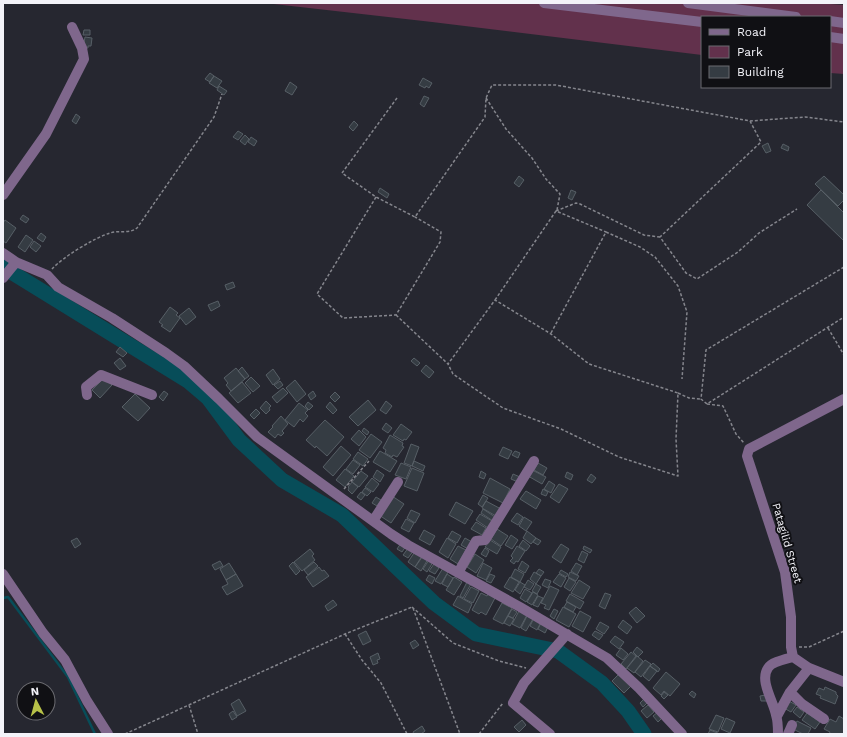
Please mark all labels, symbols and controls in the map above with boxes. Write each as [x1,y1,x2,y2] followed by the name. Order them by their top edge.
[701,16,831,88] legend
[737,25,766,39] text: Road
[737,45,763,59] text: Park
[737,65,784,79] text: Building
[769,502,805,585] street label: Patagilid Street
[16,681,56,721] north arrow
[30,685,40,698] text: N

